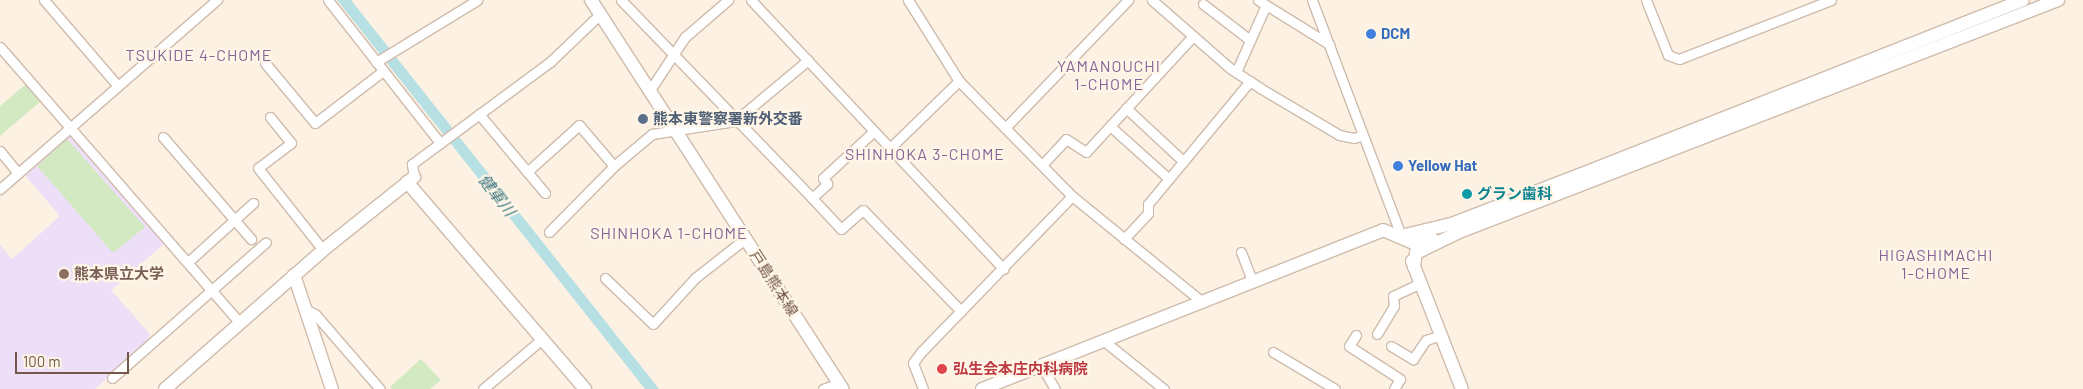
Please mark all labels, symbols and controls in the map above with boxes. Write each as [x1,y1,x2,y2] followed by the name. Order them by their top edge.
[1381,25,1410,43] place label: DCM
[1365,28,1377,40] marker: DCM
[124,45,274,65] district label: TSUKIDE 4-CHOME
[1056,56,1162,94] district label: YAMANOUCHI 1-CHOME
[653,110,803,128] place label: 熊本東警察署新外交番
[637,113,649,125] marker: 熊本東警察署新外交番
[843,144,1007,164] district label: SHINHOKA 3-CHOME
[1408,157,1477,175] place label: Yellow Hat
[1392,160,1404,172] marker: Yellow Hat
[475,170,519,220] water label: 健軍川
[1477,185,1552,203] place label: グラン歯科
[1461,188,1473,200] marker: グラン歯科
[588,223,750,243] district label: SHINHOKA 1-CHOME
[1877,245,1995,283] district label: HIGASHIMACHI 1-CHOME
[746,247,802,319] street label: 戸島熊本線
[74,265,164,283] place label: 熊本県立大学
[58,268,70,280] marker: 熊本県立大学
[18,342,131,374] scale bar
[23,352,61,370] text: 100 m
[953,360,1088,378] place label: 弘生会本庄内科病院
[935,362,949,376] marker: 弘生会本庄内科病院

